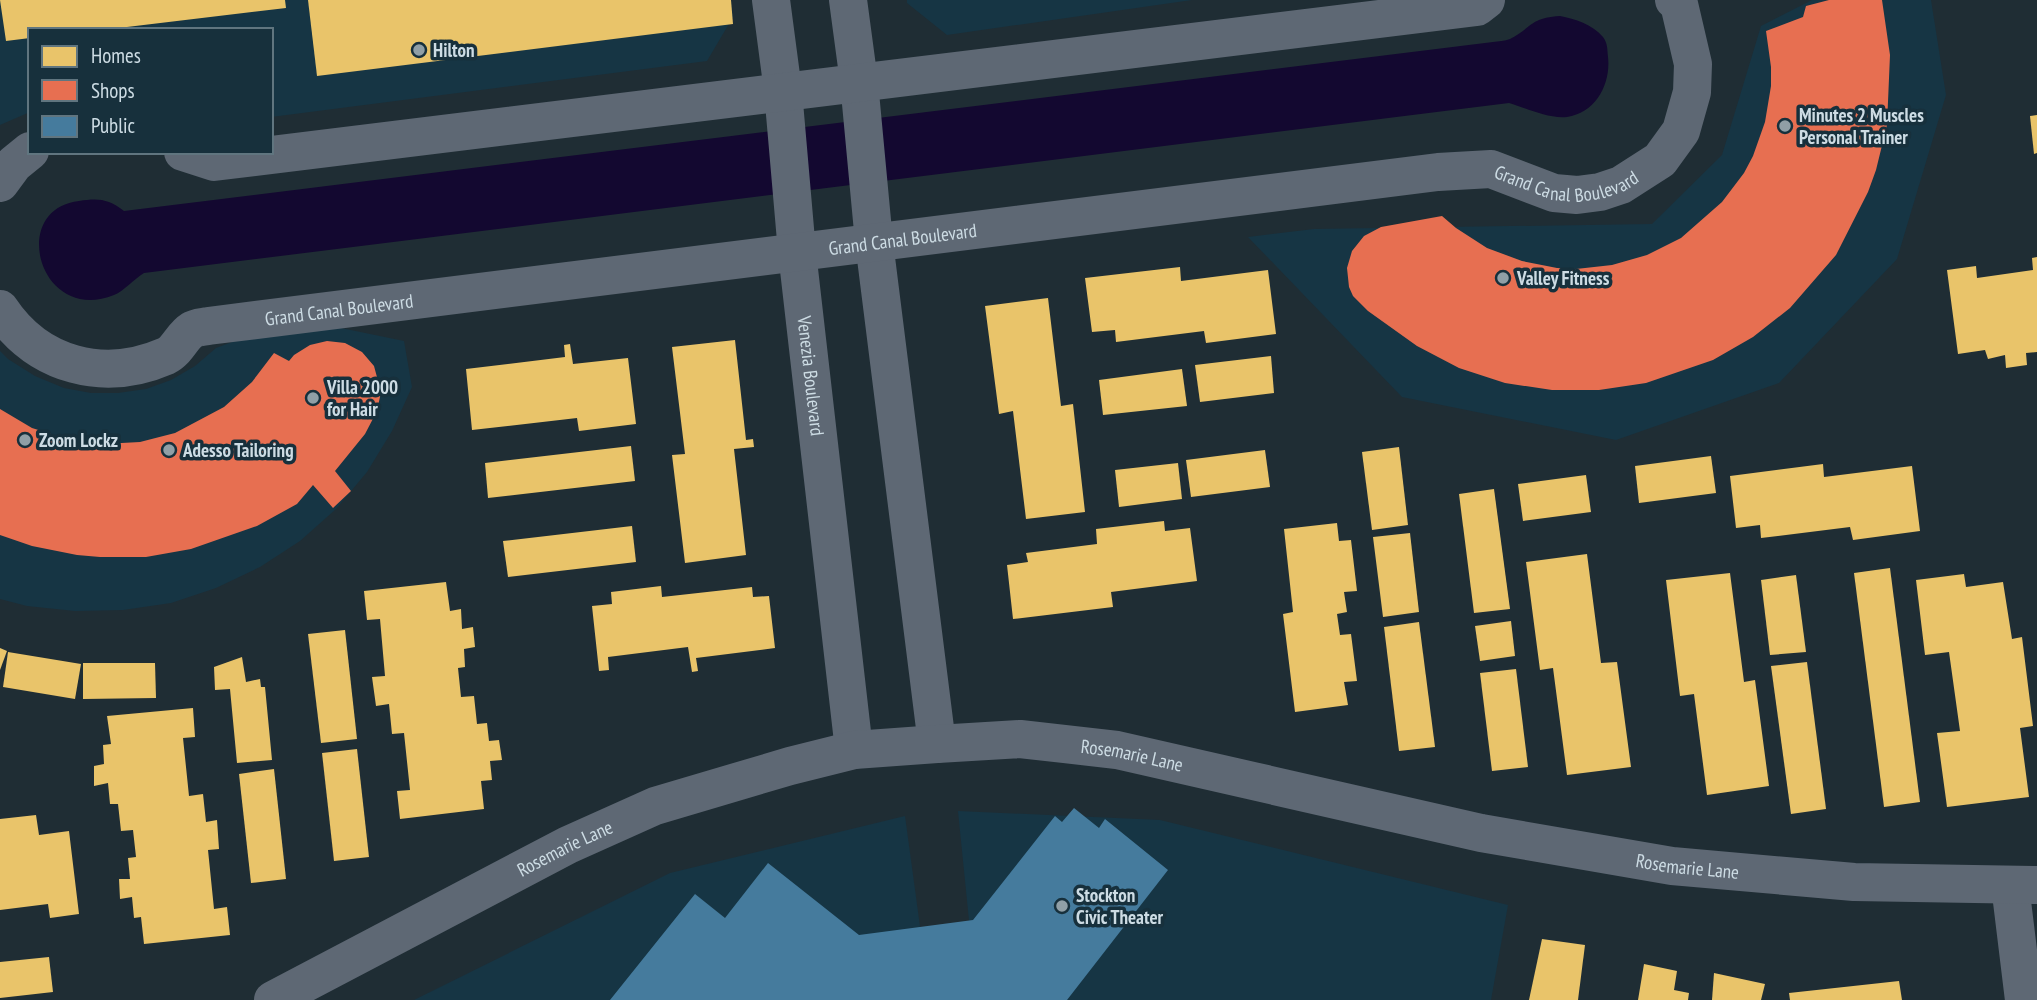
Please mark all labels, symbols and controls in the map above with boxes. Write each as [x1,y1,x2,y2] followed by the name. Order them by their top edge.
[28,28,273,154] legend
[433,38,475,62] place label: Hilton
[91,42,141,69] text: Homes
[411,42,427,58] marker: Hilton
[91,77,135,104] text: Shops
[1799,103,1924,149] place label: Minutes 2 Muscles Personal Trainer
[91,112,136,139] text: Public
[1777,118,1793,134] marker: Minutes 2 Muscles Personal Trainer
[1491,159,1639,181] street label: Grand Canal Boulevard
[1491,159,1643,207] text: Grand Canal Boulevard
[827,218,978,260] street label: Grand Canal Boulevard
[1516,266,1610,290] place label: Valley Fitness
[1495,270,1511,286] marker: Valley Fitness
[264,288,414,331] street label: Grand Canal Boulevard
[792,314,830,437] street label: Venezia Boulevard
[326,375,398,421] place label: Villa 2000 for Hair
[305,390,321,406] marker: Villa 2000 for Hair
[39,428,118,452] place label: Zoom Lockz
[17,432,33,448] marker: Zoom Lockz
[182,438,294,462] place label: Adesso Tailoring
[161,442,177,458] marker: Adesso Tailoring
[1080,734,1186,777] street label: Rosemarie Lane
[513,815,616,882] street label: Rosemarie Lane
[1634,848,1740,884] street label: Rosemarie Lane
[1076,883,1164,929] place label: Stockton Civic Theater
[1054,898,1070,914] marker: Stockton Civic Theater

